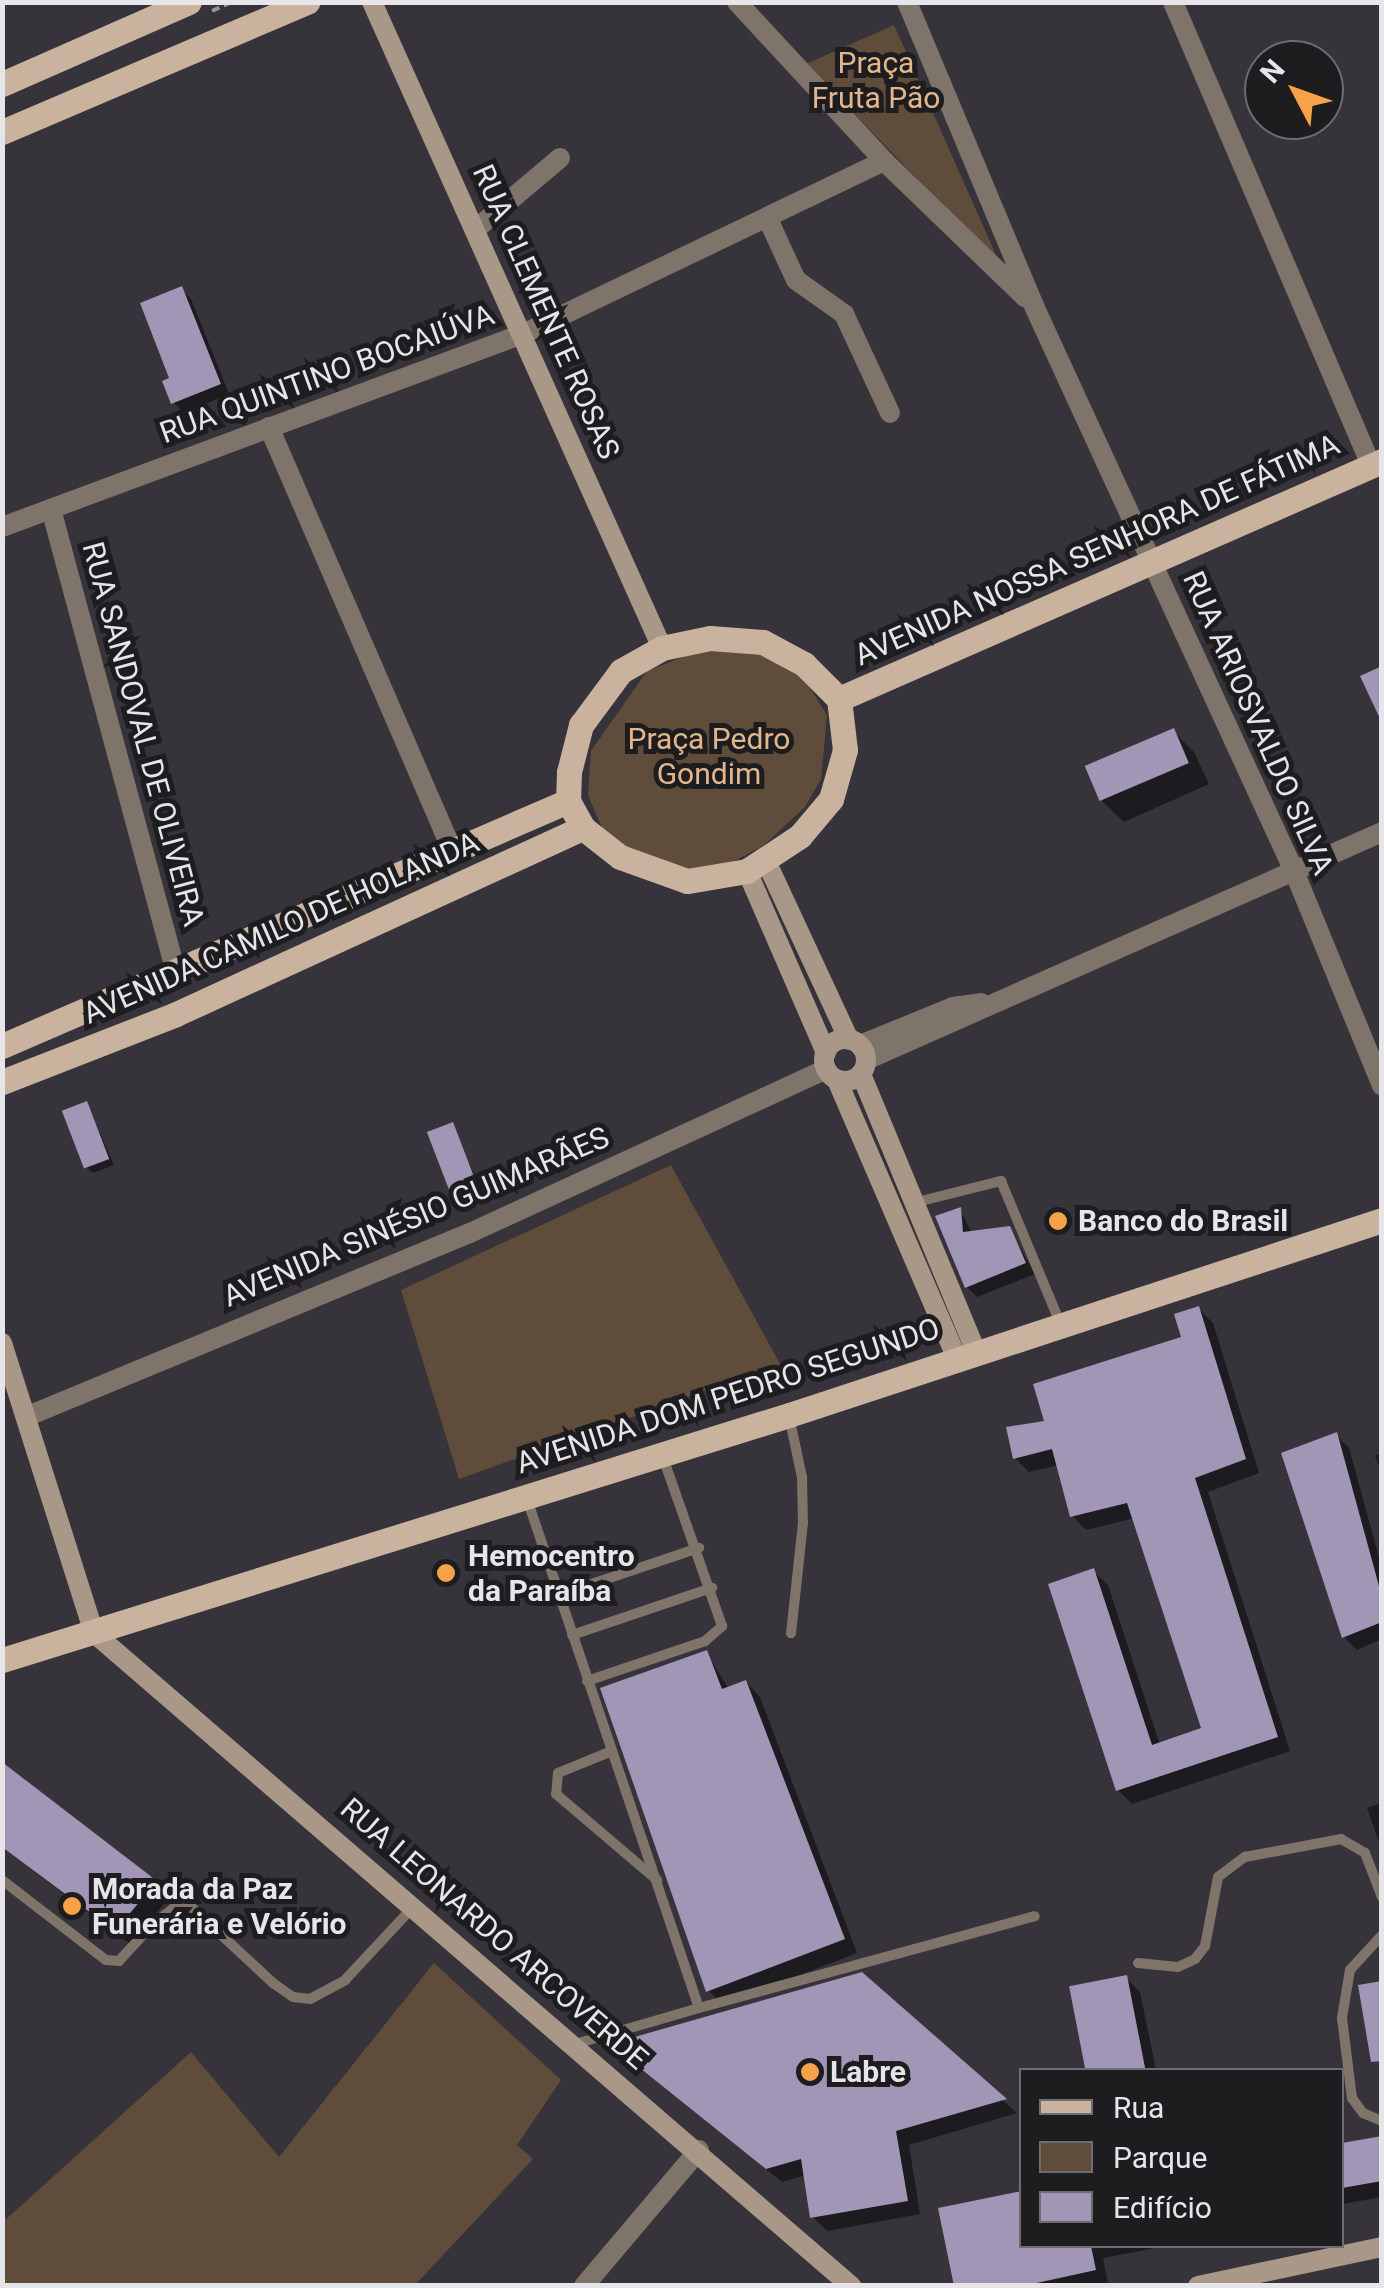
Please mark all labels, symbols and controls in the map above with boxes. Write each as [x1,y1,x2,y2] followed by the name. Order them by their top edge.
[1244,40,1344,140] north arrow
[812,45,940,116] park label: Praça Fruta Pão
[1254,53,1291,90] text: N
[465,159,627,465] street label: RUA CLEMENTE ROSAS
[155,297,499,451] street label: RUA QUINTINO BOCAIÚVA
[849,426,1345,674] street label: AVENIDA NOSSA SENHORA DE FÁTIMA
[74,538,212,930] street label: RUA SANDOVAL DE OLIVEIRA
[1175,566,1341,880] street label: RUA ARIOSVALDO SILVA
[628,721,790,792] park label: Praça Pedro Gondim
[77,824,485,1032] street label: AVENIDA CAMILO DE HOLANDA
[218,1119,614,1315] street label: AVENIDA SINÉSIO GUIMARÃES
[1078,1203,1288,1239] place label: Banco do Brasil
[1047,1210,1069,1232] marker: Banco do Brasil
[512,1310,944,1482] street label: AVENIDA DOM PEDRO SEGUNDO
[468,1538,635,1608] place label: Hemocentro da Paraíba
[433,1560,459,1586] marker: Hemocentro da Paraíba
[333,1791,655,2077] street label: RUA LEONARDO ARCOVERDE
[92,1871,346,1942] place label: Morada da Paz Funerária e Velório
[61,1895,83,1917] marker: Morada da Paz Funerária e Velório
[830,2054,906,2090] place label: Labre
[799,2061,821,2083] marker: Labre
[1019,2068,1344,2248] legend
[1113,2090,1164,2125] text: Rua
[1113,2140,1207,2175] text: Parque
[1113,2190,1212,2225] text: Edifício

